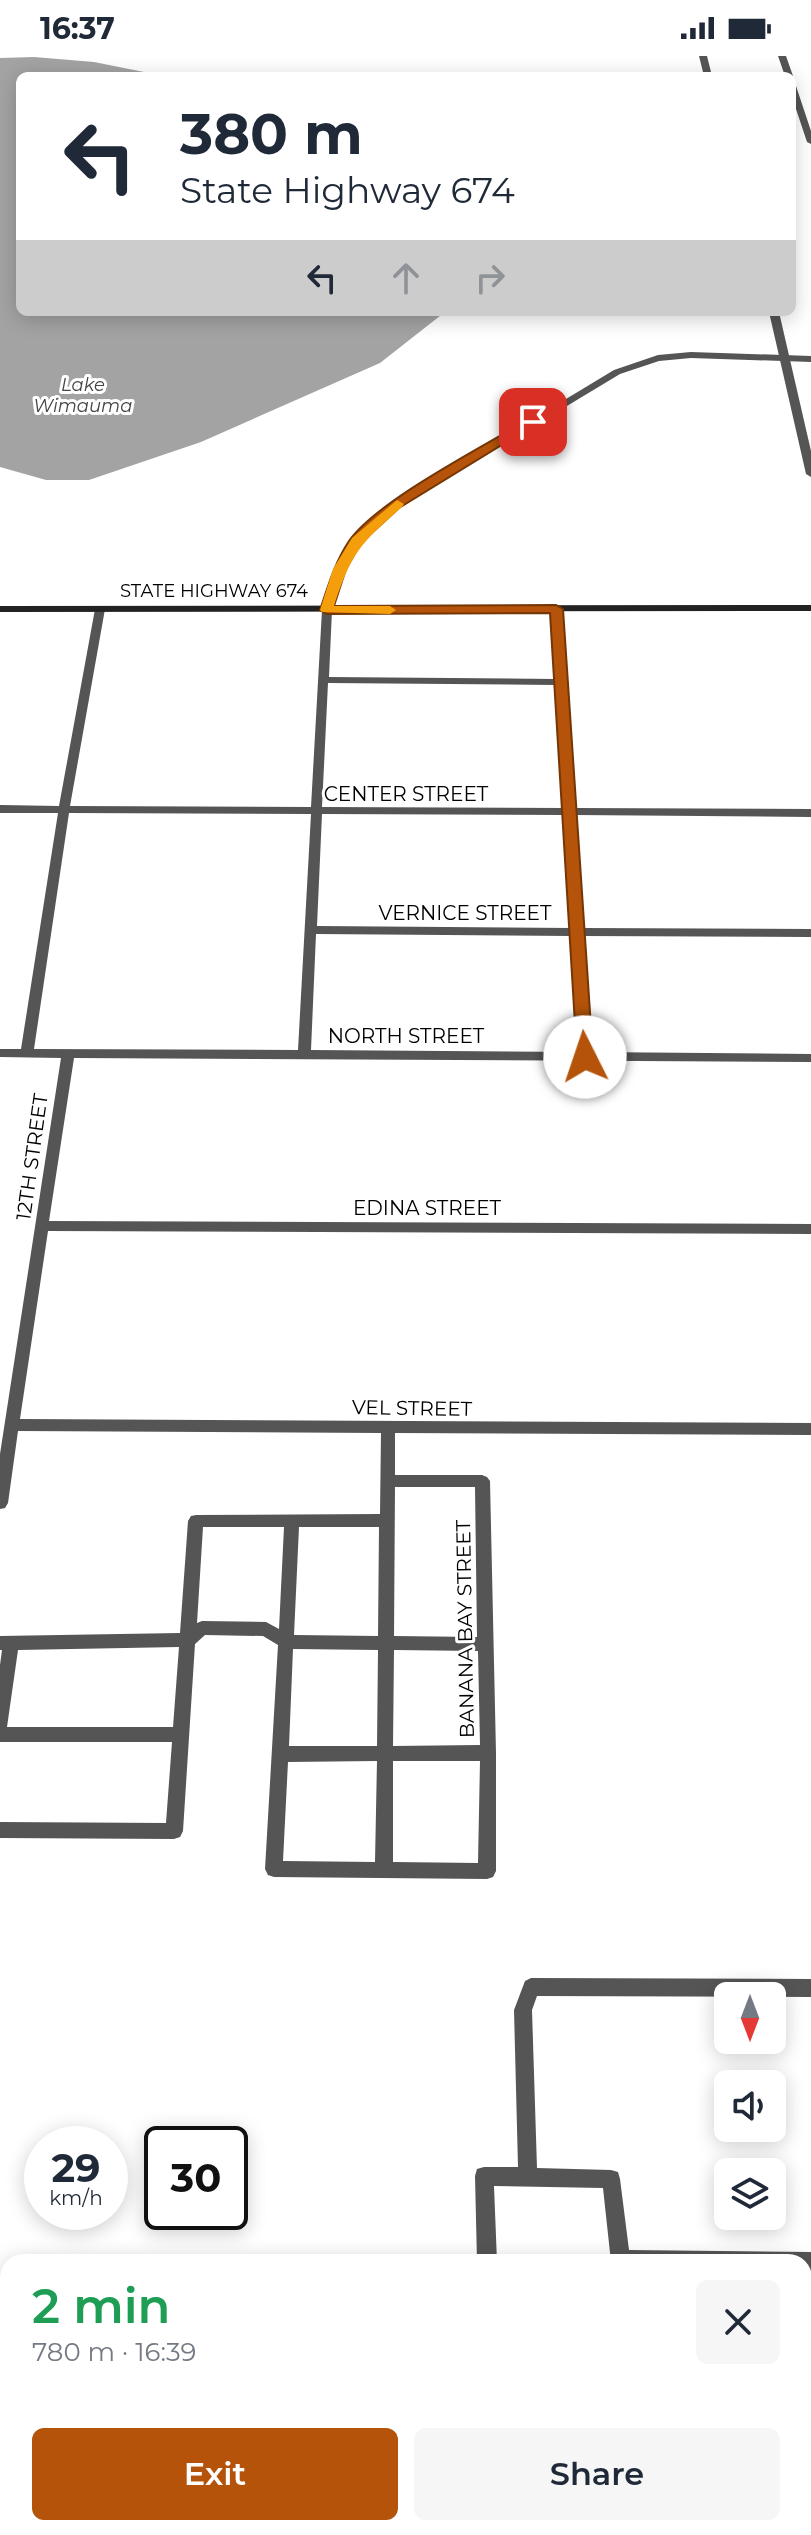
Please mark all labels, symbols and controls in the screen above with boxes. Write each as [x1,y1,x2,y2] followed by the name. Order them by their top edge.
[40,10,115,47] text: 16:37
[180,100,363,168] text: 380 m
[48,104,152,208] icon: left
[180,168,515,212] text: State Highway 674
[300,256,344,300] icon: left
[384,256,428,300] icon: ahead
[468,256,512,300] icon: right
[34,374,132,417] water label: Lake Wimauma
[499,388,567,456] pin
[511,400,555,444] icon: arrive
[120,580,308,602] street label: STATE HIGHWAY 674
[324,782,489,806] street label: CENTER STREET
[379,901,552,925] street label: VERNICE STREET
[543,1015,627,1099] position arrow
[328,1024,485,1048] street label: NORTH STREET
[11,1092,53,1222] street label: 12TH STREET
[353,1196,502,1220] street label: EDINA STREET
[352,1395,473,1421] street label: VEL STREET
[451,1519,479,1738] street label: BANANA BAY STREET
[714,1982,786,2054] north arrow
[714,1982,786,2230] map controls
[714,2070,786,2142] button: sound
[144,2126,248,2230] speed limit sign: 30
[51,2143,101,2192] text: 29
[714,2158,786,2230] button: layers
[49,2186,103,2210] text: km/h
[32,2277,170,2335] text: 2 min
[696,2280,780,2364] button: close
[32,2336,196,2368] text: 780 m · 16:39
[32,2428,398,2520] button: Exit
[414,2428,780,2520] button: Share

